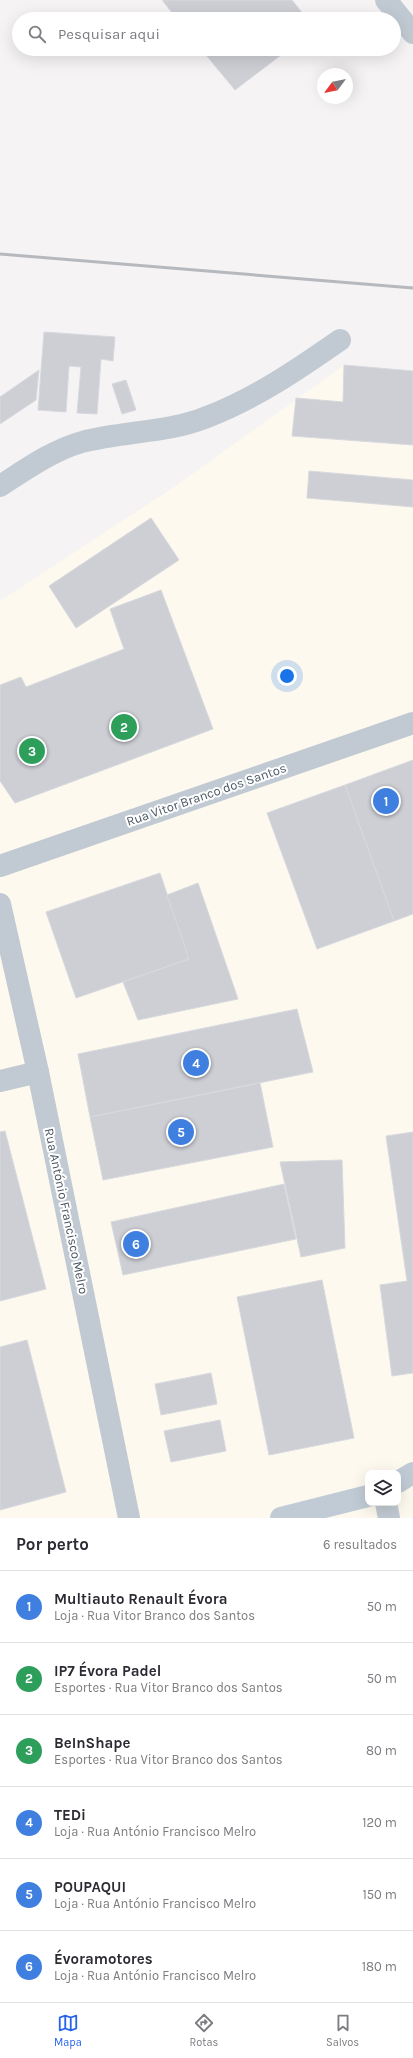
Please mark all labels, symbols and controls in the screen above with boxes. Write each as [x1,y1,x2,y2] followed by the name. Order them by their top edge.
[12,12,401,56] search box
[26,23,48,45] icon: search
[58,25,160,43] text: Pesquisar aqui
[317,68,353,104] north arrow
[277,666,297,686] your location
[111,712,137,742] pin: 2
[19,736,45,766] pin: 3
[124,760,288,829] street label: Rua Vitor Branco dos Santos
[373,786,399,816] pin: 1
[183,1048,209,1078] pin: 4
[168,1117,194,1147] pin: 5
[42,1127,91,1295] street label: Rua António Francisco Melro
[123,1229,149,1259] pin: 6
[365,1470,401,1506] map controls
[365,1470,401,1506] button: layers
[16,1534,89,1554] text: Por perto
[323,1537,397,1552] text: 6 resultados
[54,1590,227,1608] text: Multiauto Renault Évora
[27,1599,31,1614] text: 1
[367,1599,397,1614] text: 50 m
[54,1608,255,1623] text: Loja · Rua Vitor Branco dos Santos
[54,1662,161,1680] text: IP7 Évora Padel
[25,1671,33,1686] text: 2
[367,1671,397,1686] text: 50 m
[54,1680,283,1695] text: Esportes · Rua Vitor Branco dos Santos
[54,1734,130,1752] text: BeInShape
[25,1743,33,1758] text: 3
[366,1743,397,1758] text: 80 m
[54,1752,283,1767] text: Esportes · Rua Vitor Branco dos Santos
[54,1806,86,1824] text: TEDi
[25,1815,33,1830] text: 4
[362,1815,397,1830] text: 120 m
[54,1824,256,1839] text: Loja · Rua António Francisco Melro
[54,1878,126,1896] text: POUPAQUI
[25,1887,33,1902] text: 5
[362,1887,397,1902] text: 150 m
[54,1896,256,1911] text: Loja · Rua António Francisco Melro
[54,1950,153,1968] text: Évoramotores
[25,1959,33,1974] text: 6
[362,1959,397,1974] text: 180 m
[54,1968,256,1983] text: Loja · Rua António Francisco Melro
[54,2012,82,2049] tab: Mapa
[190,2012,218,2049] tab: Rotas
[326,2012,359,2049] tab: Salvos

